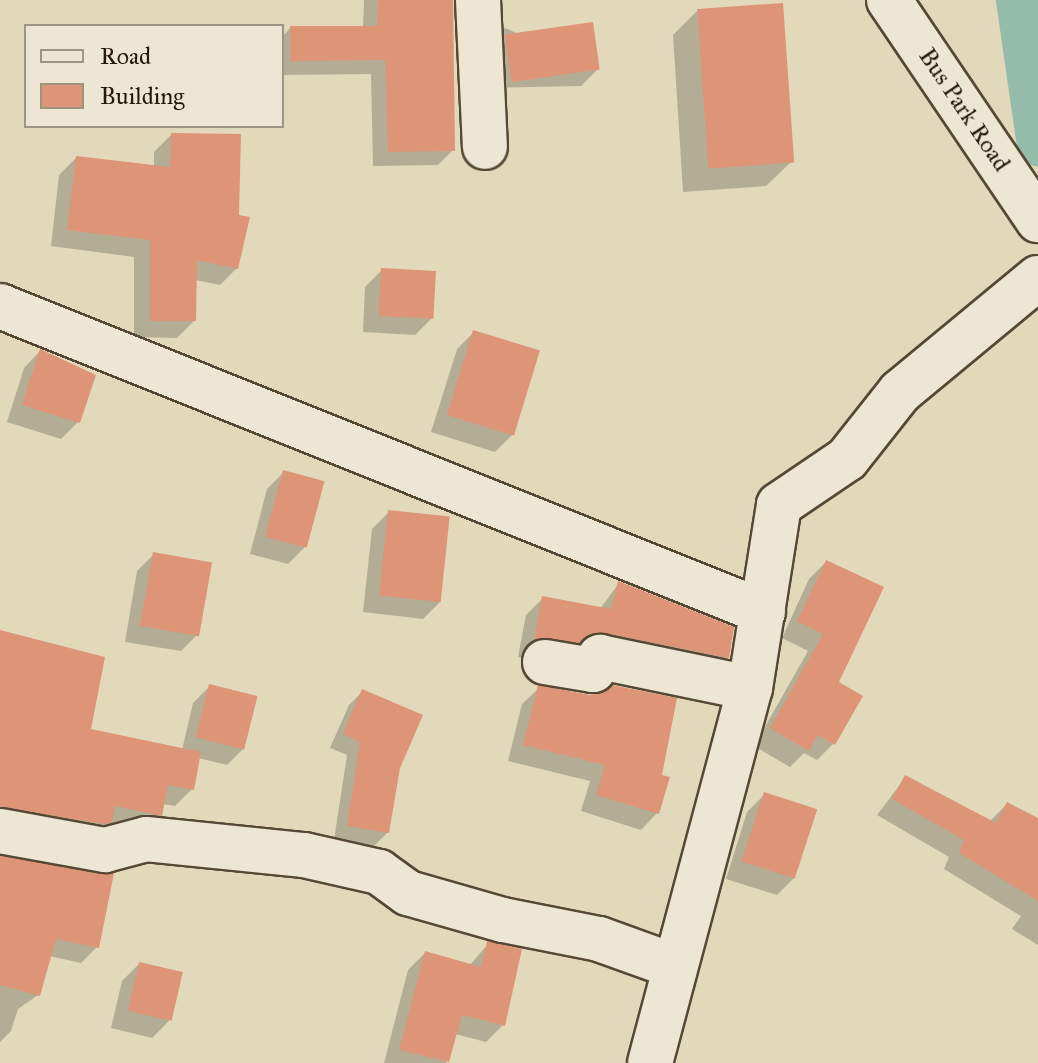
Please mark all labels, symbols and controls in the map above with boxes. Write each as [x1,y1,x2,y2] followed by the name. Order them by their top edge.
[24,24,284,128] legend
[100,41,151,71] text: Road
[912,43,1016,177] street label: Bus Park Road
[100,81,185,111] text: Building

